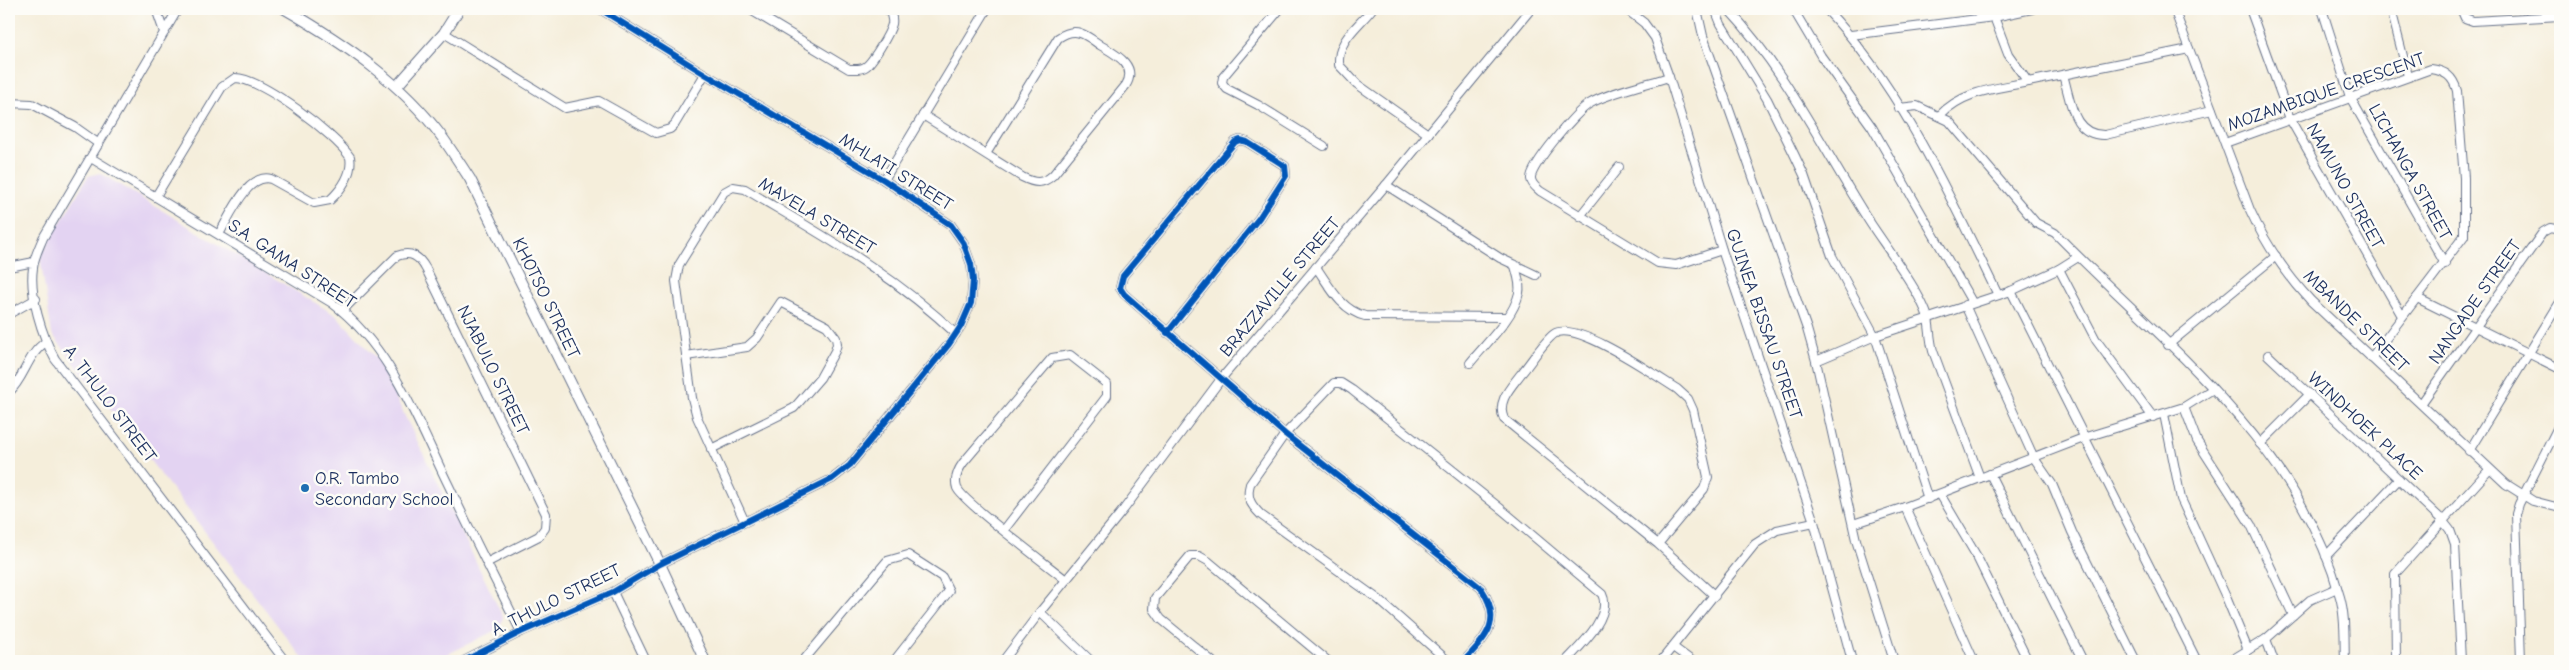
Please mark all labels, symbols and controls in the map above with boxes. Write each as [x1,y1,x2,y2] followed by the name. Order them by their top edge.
[2225,48,2428,136] street label: MOZAMBIQUE CRESCENT
[2364,100,2456,244] street label: LICHANGA STREET
[2302,120,2388,253] street label: NAMUNO STREET
[835,129,957,216] street label: MHLATI STREET
[755,173,880,259] street label: MAYELA STREET
[1215,212,1345,361] street label: BRAZZAVILLE STREET
[224,215,360,313] street label: S.A. GAMA STREET
[1722,226,1807,422] street label: GUINEA BISSAU STREET
[508,234,585,362] street label: KHOTSO STREET
[2424,235,2526,368] street label: NANGADE STREET
[2299,266,2413,377] street label: MBANDE STREET
[453,302,534,439] street label: NJABULO STREET
[59,341,161,467] street label: A. THULO STREET
[2303,368,2427,484] street label: WINDHOEK PLACE
[315,468,453,510] place label: O.R. Tambo Secondary School
[299,482,311,494] marker: O.R. Tambo Secondary School
[488,559,625,640] street label: A. THULO STREET

